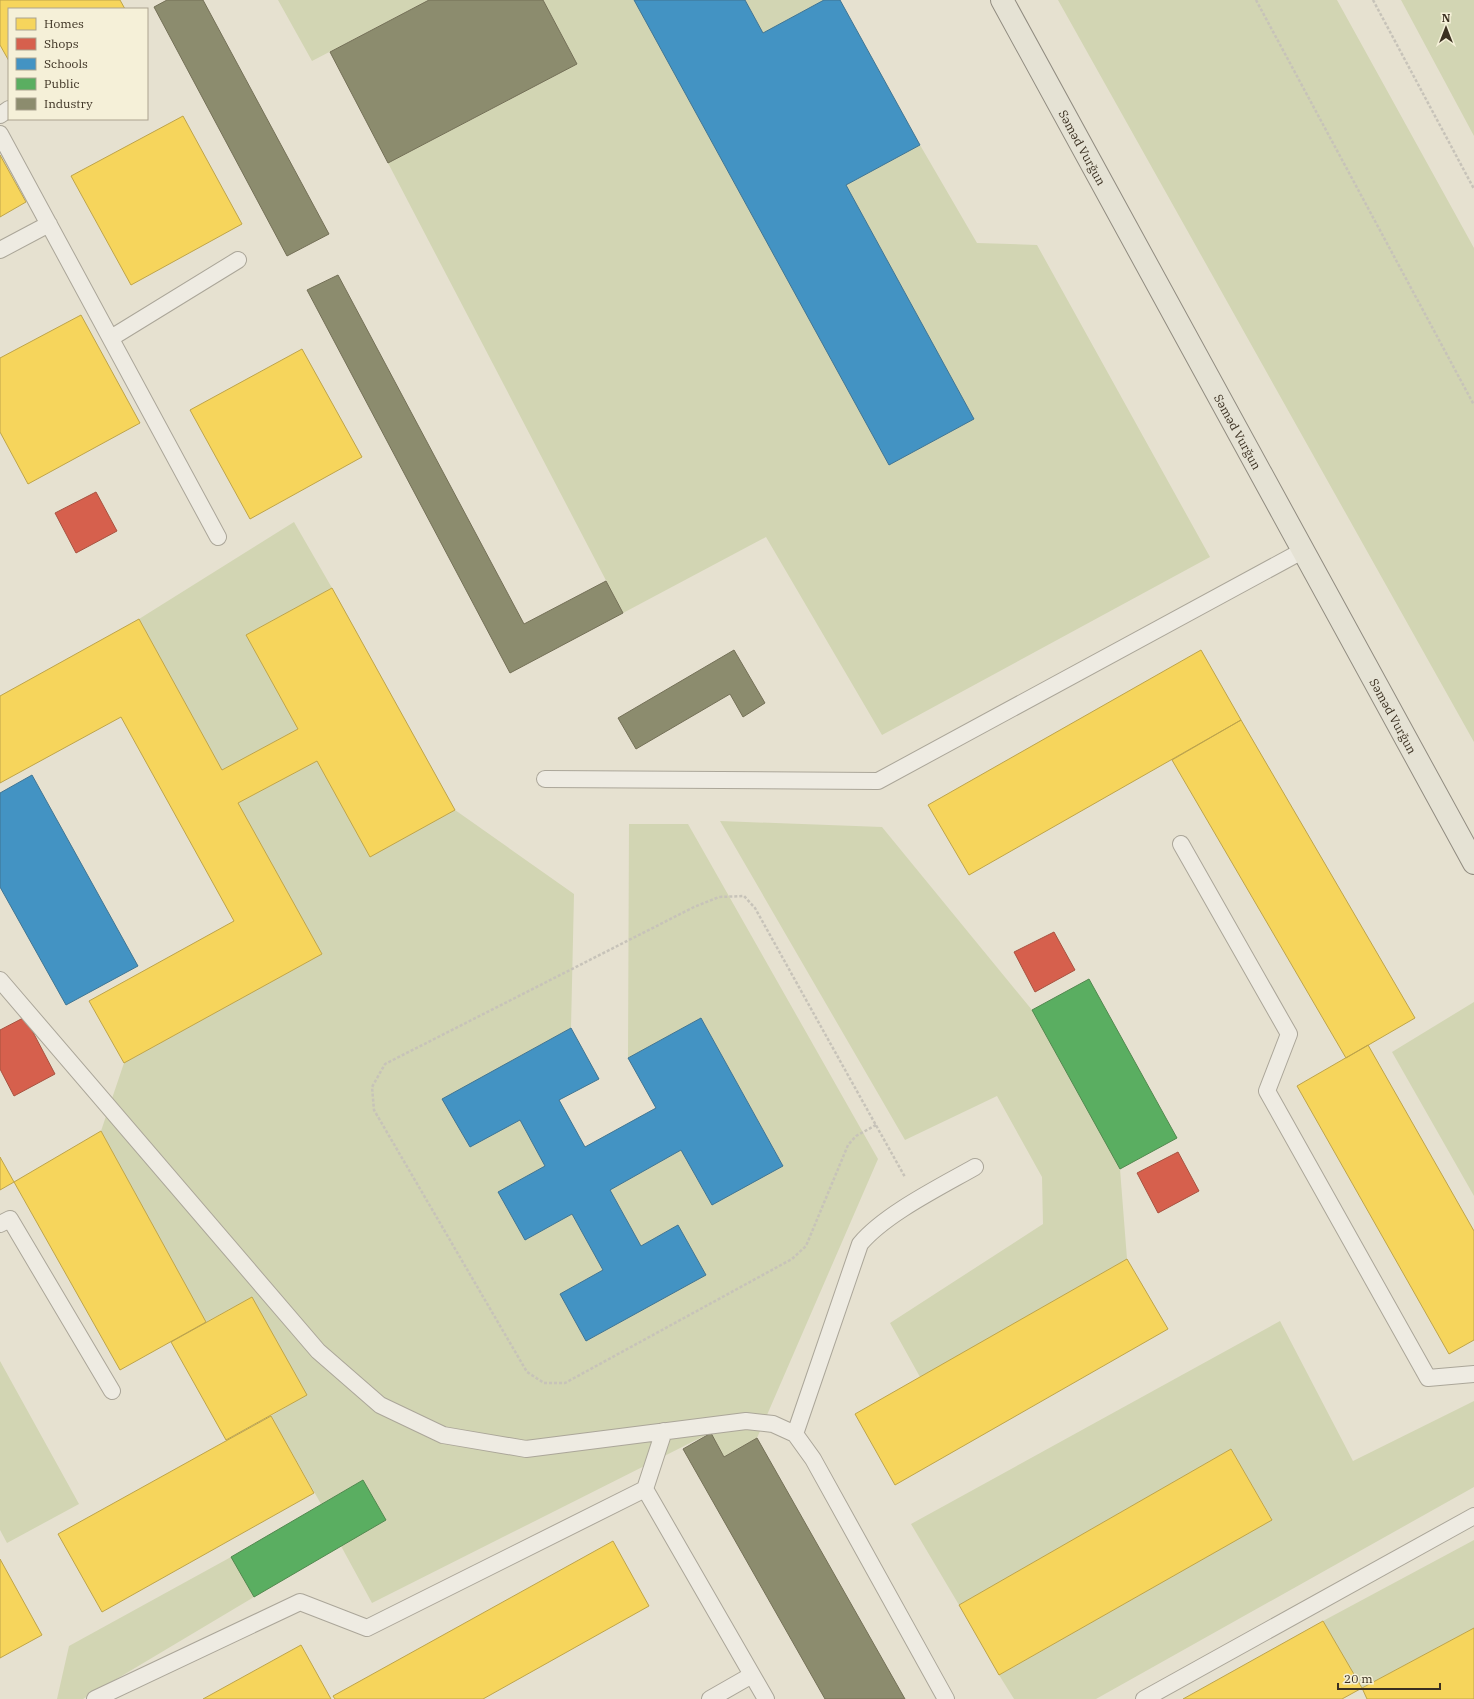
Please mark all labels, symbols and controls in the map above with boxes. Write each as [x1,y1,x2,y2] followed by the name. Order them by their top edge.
[8,8,148,120] legend
[1426,8,1466,48] north arrow
[1442,11,1451,25] text: N
[44,16,84,31] text: Homes
[44,36,79,51] text: Shops
[44,56,88,71] text: Schools
[44,76,80,91] text: Public
[44,96,93,111] text: Industry
[1056,107,1109,188] street label: Səməd Vurğun
[1211,391,1265,472] street label: Səməd Vurğun
[1367,676,1420,757] street label: Səməd Vurğun
[1338,1665,1440,1691] scale bar
[1344,1671,1373,1686] text: 20 m

